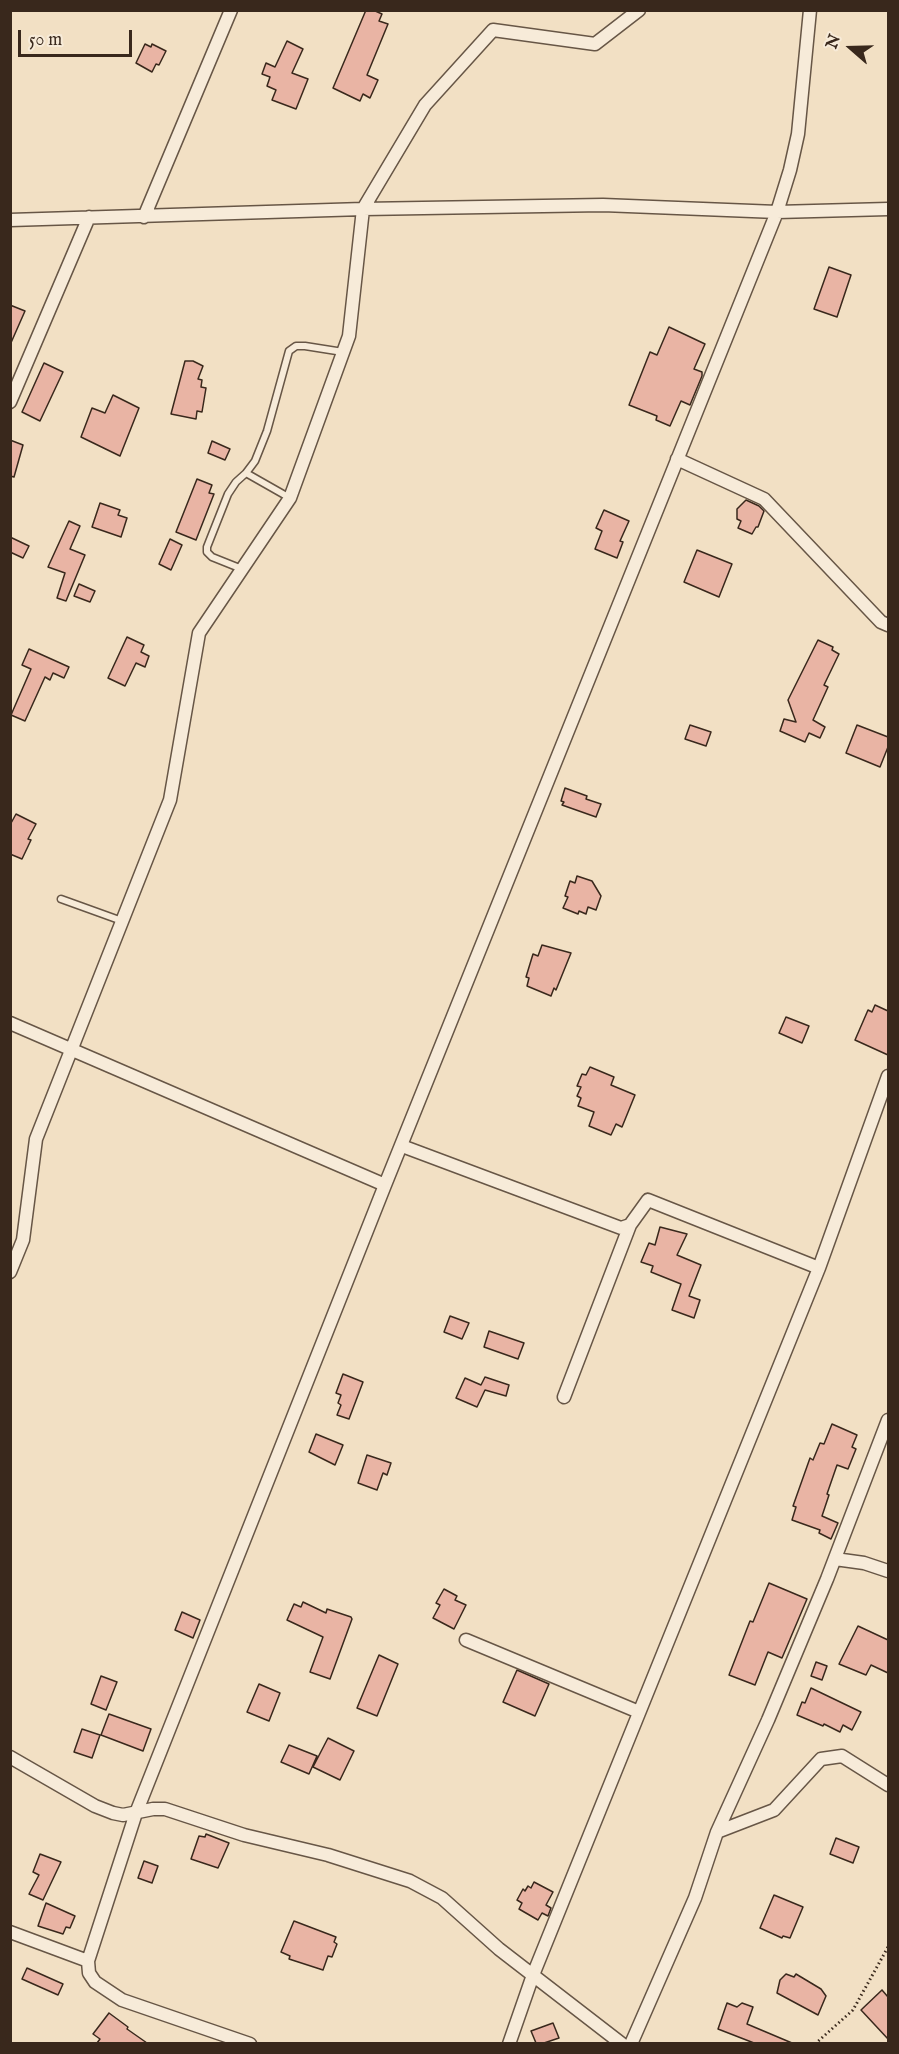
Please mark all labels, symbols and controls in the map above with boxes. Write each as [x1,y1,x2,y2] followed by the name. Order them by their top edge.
[21,18,135,56] scale bar
[821,18,881,78] north arrow
[29,29,62,52] text: 50 m
[822,32,846,52] text: N

